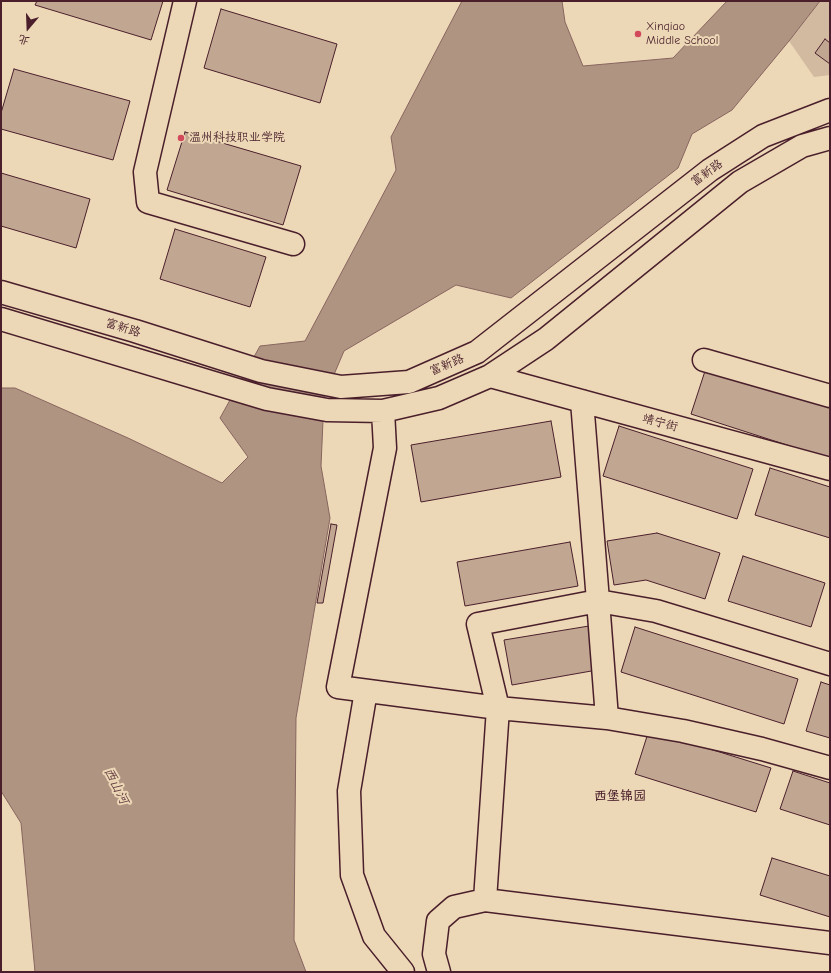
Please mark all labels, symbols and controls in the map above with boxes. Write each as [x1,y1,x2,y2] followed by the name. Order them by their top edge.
[8,8,48,48] north arrow
[646,20,718,48] place label: Xinqiao Middle School
[633,29,643,39] marker: Xinqiao Middle School
[17,32,31,48] text: 北
[189,131,285,145] place label: 温州科技职业学院
[176,133,186,143] marker: 温州科技职业学院
[688,157,726,189] street label: 富新路
[104,316,142,340] street label: 富新路
[428,351,466,379] street label: 富新路
[641,411,679,435] street label: 靖宁街
[100,765,132,807] water label: 西山河
[594,788,646,804] district label: 西堡锦园

